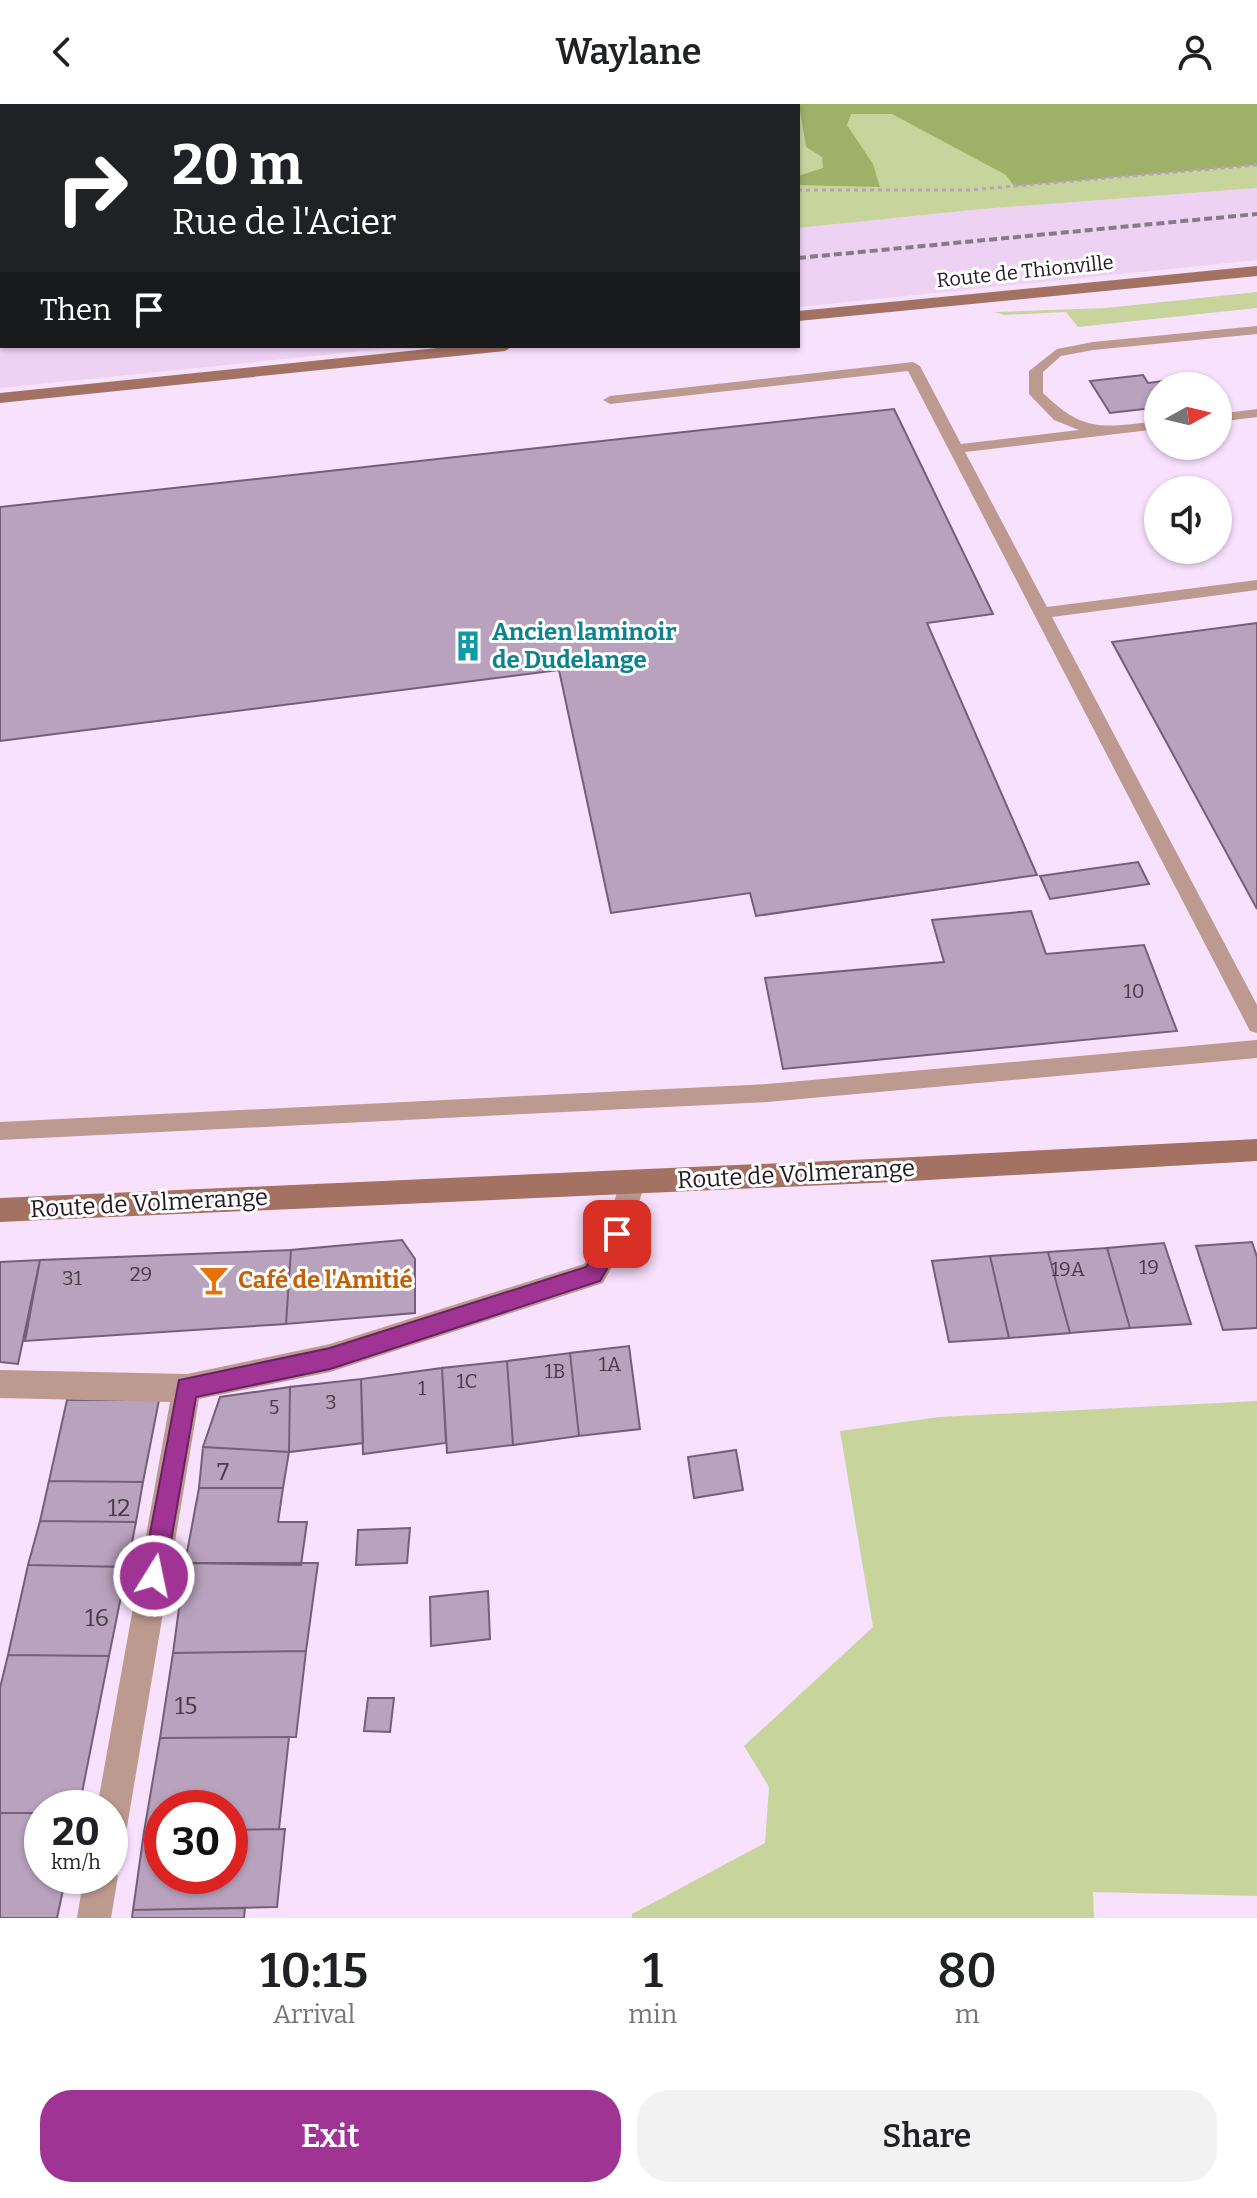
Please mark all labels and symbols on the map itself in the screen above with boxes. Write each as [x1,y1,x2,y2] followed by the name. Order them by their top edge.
[935,250,1115,292] street label: Route de Thionville
[1144,372,1232,460] north arrow
[492,618,677,674] place label: Ancien laminoir de Dudelange
[451,629,485,663] building icon: Ancien laminoir de Dudelange
[1124,979,1144,1003] house number: 10
[676,1154,916,1194] street label: Route de Volmerange
[29,1183,269,1223] street label: Route de Volmerange
[583,1200,651,1268] pin
[1139,1255,1159,1279] house number: 19
[1051,1257,1086,1281] house number: 19A
[130,1262,152,1286] house number: 29
[197,1263,231,1297] bar icon: Café de l'Amitié
[62,1266,82,1290] house number: 31
[238,1266,413,1294] place label: Café de l'Amitié
[599,1352,622,1376] house number: 1A
[544,1359,566,1383] house number: 1B
[456,1369,478,1393] house number: 1C
[418,1376,426,1400] house number: 1
[325,1390,337,1414] house number: 3
[269,1395,279,1419] house number: 5
[217,1458,229,1486] house number: 7
[108,1494,130,1522] house number: 12
[112,1534,196,1618] position arrow
[85,1604,109,1632] house number: 16
[175,1692,197,1720] house number: 15
[144,1790,248,1894] speed limit sign: 30

